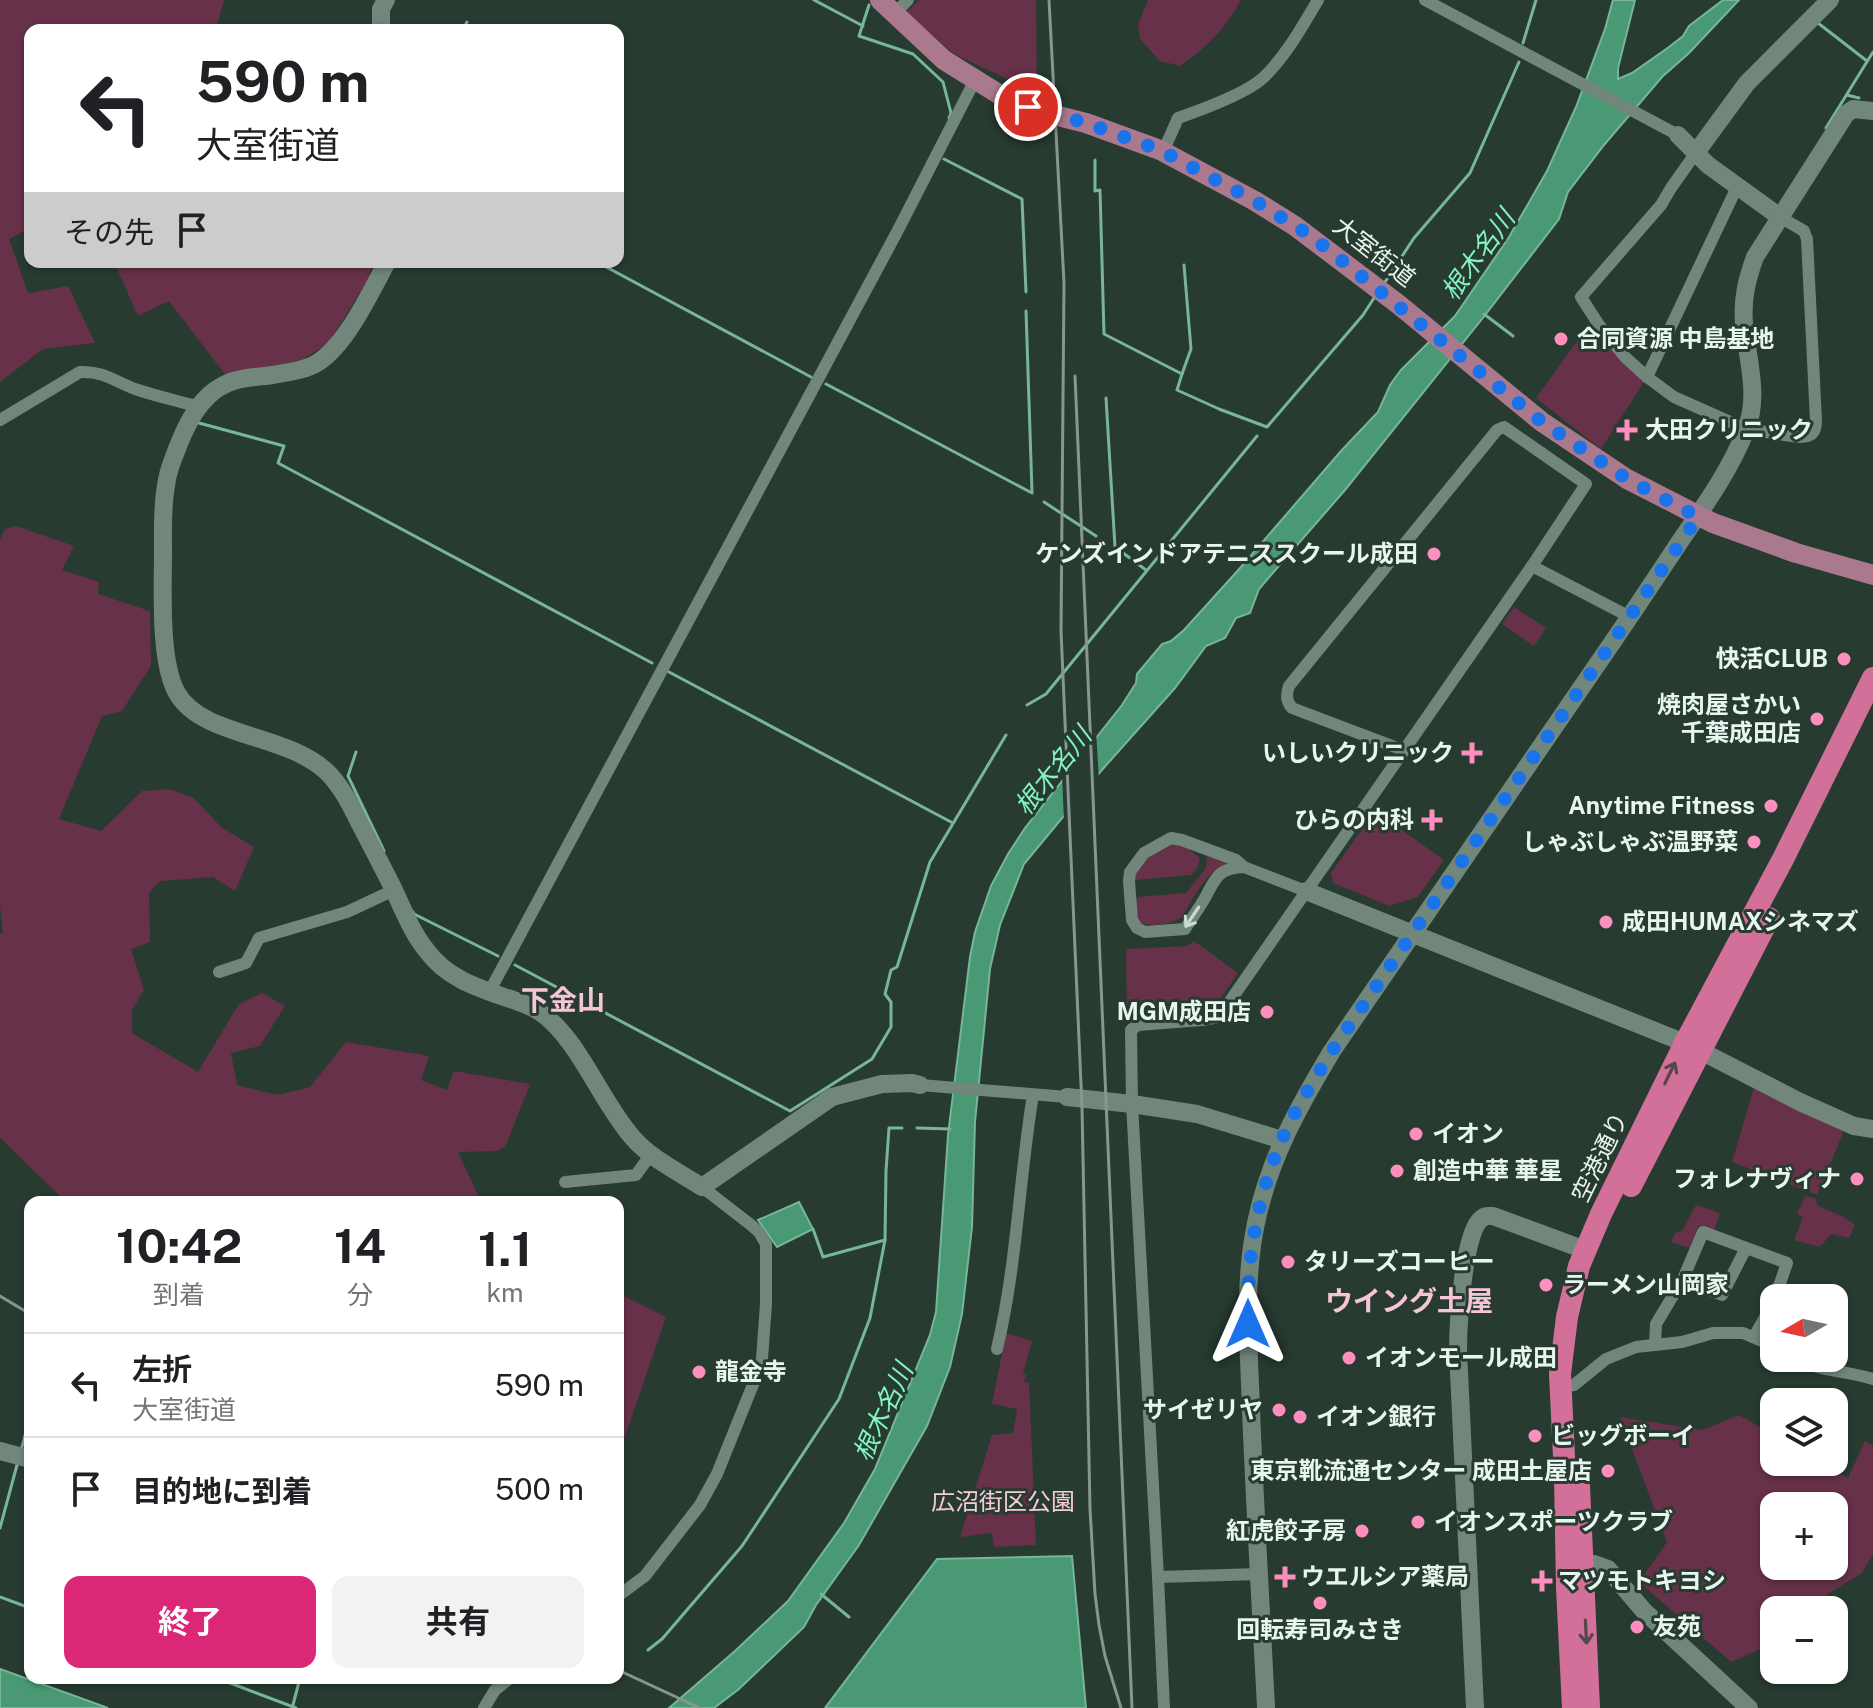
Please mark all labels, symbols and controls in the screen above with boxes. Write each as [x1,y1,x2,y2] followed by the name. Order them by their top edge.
[196,49,369,115] text: 590 m
[64,56,168,160] icon: left
[994,73,1062,141] pin
[1006,85,1050,129] icon: arrive
[196,124,340,166] text: 大室街道
[1434,201,1522,306] water label: 根木名川
[170,208,214,252] icon: arrive
[1328,211,1421,292] street label: 大室街道
[64,214,154,250] text: その先
[1577,324,1774,352] place label: 合同資源 中島基地
[1552,330,1570,348] marker: 合同資源 中島基地
[1645,415,1813,443] place label: 大田クリニック
[1616,419,1638,441] marker: 大田クリニック
[1035,539,1418,567] place label: ケンズインドアテニススクール成田
[1425,545,1443,563] marker: ケンズインドアテニススクール成田
[1716,644,1828,672] place label: 快活CLUB
[1835,650,1853,668] marker: 快活CLUB
[1657,690,1801,746] place label: 焼肉屋さかい 千葉成田店
[1808,710,1826,728] marker: 焼肉屋さかい 千葉成田店
[1008,718,1099,821] water label: 根木名川
[1262,738,1454,766] place label: いしいクリニック
[1461,742,1483,764] marker: いしいクリニック
[1568,791,1755,819] place label: Anytime Fitness
[1762,797,1780,815] marker: Anytime Fitness
[1294,805,1414,833] place label: ひらの内科
[1421,809,1443,831] marker: ひらの内科
[1522,827,1738,855] place label: しゃぶしゃぶ温野菜
[1745,833,1763,851] marker: しゃぶしゃぶ温野菜
[1184,906,1200,928] one-way arrow
[1622,907,1859,935] place label: 成田HUMAXシネマズ
[1597,913,1615,931] marker: 成田HUMAXシネマズ
[521,983,605,1016] district label: 下金山
[1117,997,1251,1025] place label: MGM成田店
[1258,1003,1276,1021] marker: MGM成田店
[1663,1062,1678,1086] one-way arrow
[1565,1107,1633,1206] street label: 空港通り
[1432,1119,1504,1147] place label: イオン
[1407,1125,1425,1143] marker: イオン
[1413,1156,1562,1184] place label: 創造中華 華星
[1388,1162,1406,1180] marker: 創造中華 華星
[1673,1164,1841,1192] place label: フォレナヴィナ
[1848,1170,1866,1188] marker: フォレナヴィナ
[116,1217,242,1274] text: 10:42
[334,1217,386,1274] text: 14
[478,1220,532,1277] text: 1.1
[1304,1247,1495,1275] place label: タリーズコーヒー
[1279,1253,1297,1271] marker: タリーズコーヒー
[1562,1270,1729,1298] place label: ラーメン山岡家
[1537,1276,1555,1294] marker: ラーメン山岡家
[487,1277,524,1308] text: km
[153,1279,205,1310] text: 到着
[347,1279,373,1310] text: 分
[1206,1282,1290,1366] position arrow
[1325,1284,1493,1317] district label: ウイング土屋
[1760,1284,1848,1372] north arrow
[1760,1284,1848,1684] map controls
[1365,1343,1557,1371] place label: イオンモール成田
[1340,1349,1358,1367] marker: イオンモール成田
[132,1351,192,1387] text: 左折
[847,1355,920,1465] water label: 根木名川
[715,1357,787,1385] place label: 龍金寺
[64,1363,108,1407] icon: left
[690,1363,708,1381] marker: 龍金寺
[495,1367,584,1403] text: 590 m
[1760,1388,1848,1476] button: layers
[132,1394,236,1425] text: 大室街道
[1143,1395,1263,1423] place label: サイゼリヤ
[1270,1401,1288,1419] marker: サイゼリヤ
[1316,1402,1436,1430] place label: イオン銀行
[1291,1408,1309,1426] marker: イオン銀行
[1551,1421,1695,1449] place label: ビッグボーイ
[1526,1427,1544,1445] marker: ビッグボーイ
[1251,1456,1592,1484] place label: 東京靴流通センター 成田土屋店
[1599,1462,1617,1480] marker: 東京靴流通センター 成田土屋店
[64,1467,108,1511] icon: arrive
[495,1471,584,1507] text: 500 m
[132,1473,312,1509] text: 目的地に到着
[931,1487,1075,1515] park label: 広沼街区公園
[1760,1492,1848,1580] button: +
[1434,1507,1673,1535] place label: イオンスポーツクラブ
[1409,1513,1427,1531] marker: イオンスポーツクラブ
[1226,1516,1346,1544] place label: 紅虎餃子房
[1353,1522,1371,1540] marker: 紅虎餃子房
[1301,1562,1469,1590] place label: ウエルシア薬局
[1558,1566,1726,1594] place label: マツモトキヨシ
[1276,1568,1294,1586] marker: ウエルシア薬局
[1533,1572,1551,1590] marker: マツモトキヨシ
[64,1576,316,1668] button: 終了
[332,1576,584,1668] button: 共有
[1311,1594,1329,1612] marker: 回転寿司みさき
[1760,1596,1848,1684] button: −
[1653,1612,1701,1640] place label: 友苑
[1236,1615,1404,1643] place label: 回転寿司みさき
[1579,1618,1594,1645] one-way arrow
[1628,1618,1646,1636] marker: 友苑

